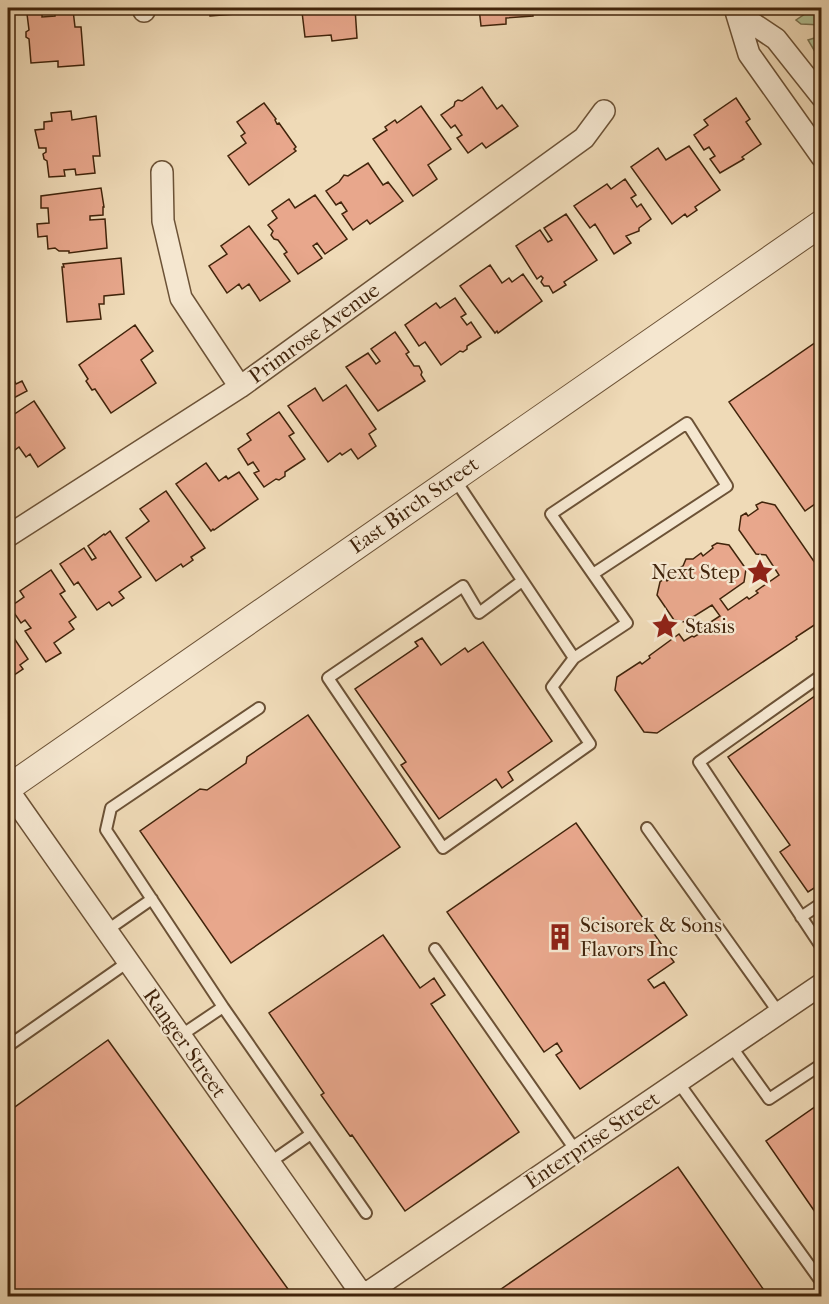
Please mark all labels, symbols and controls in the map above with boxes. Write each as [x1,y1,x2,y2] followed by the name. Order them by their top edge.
[244,278,384,388] street label: Primrose Avenue
[345,451,484,558] street label: East Birch Street
[745,557,775,587] place icon: Next Step
[651,560,740,584] place label: Next Step
[650,611,680,641] place icon: Stasis
[685,614,735,638] place label: Stasis
[580,913,722,961] place label: Scisorek & Sons Flavors Inc
[545,922,575,952] building icon: Scisorek & Sons Flavors Inc
[138,984,232,1103] street label: Ranger Street
[520,1086,664,1194] street label: Enterprise Street

